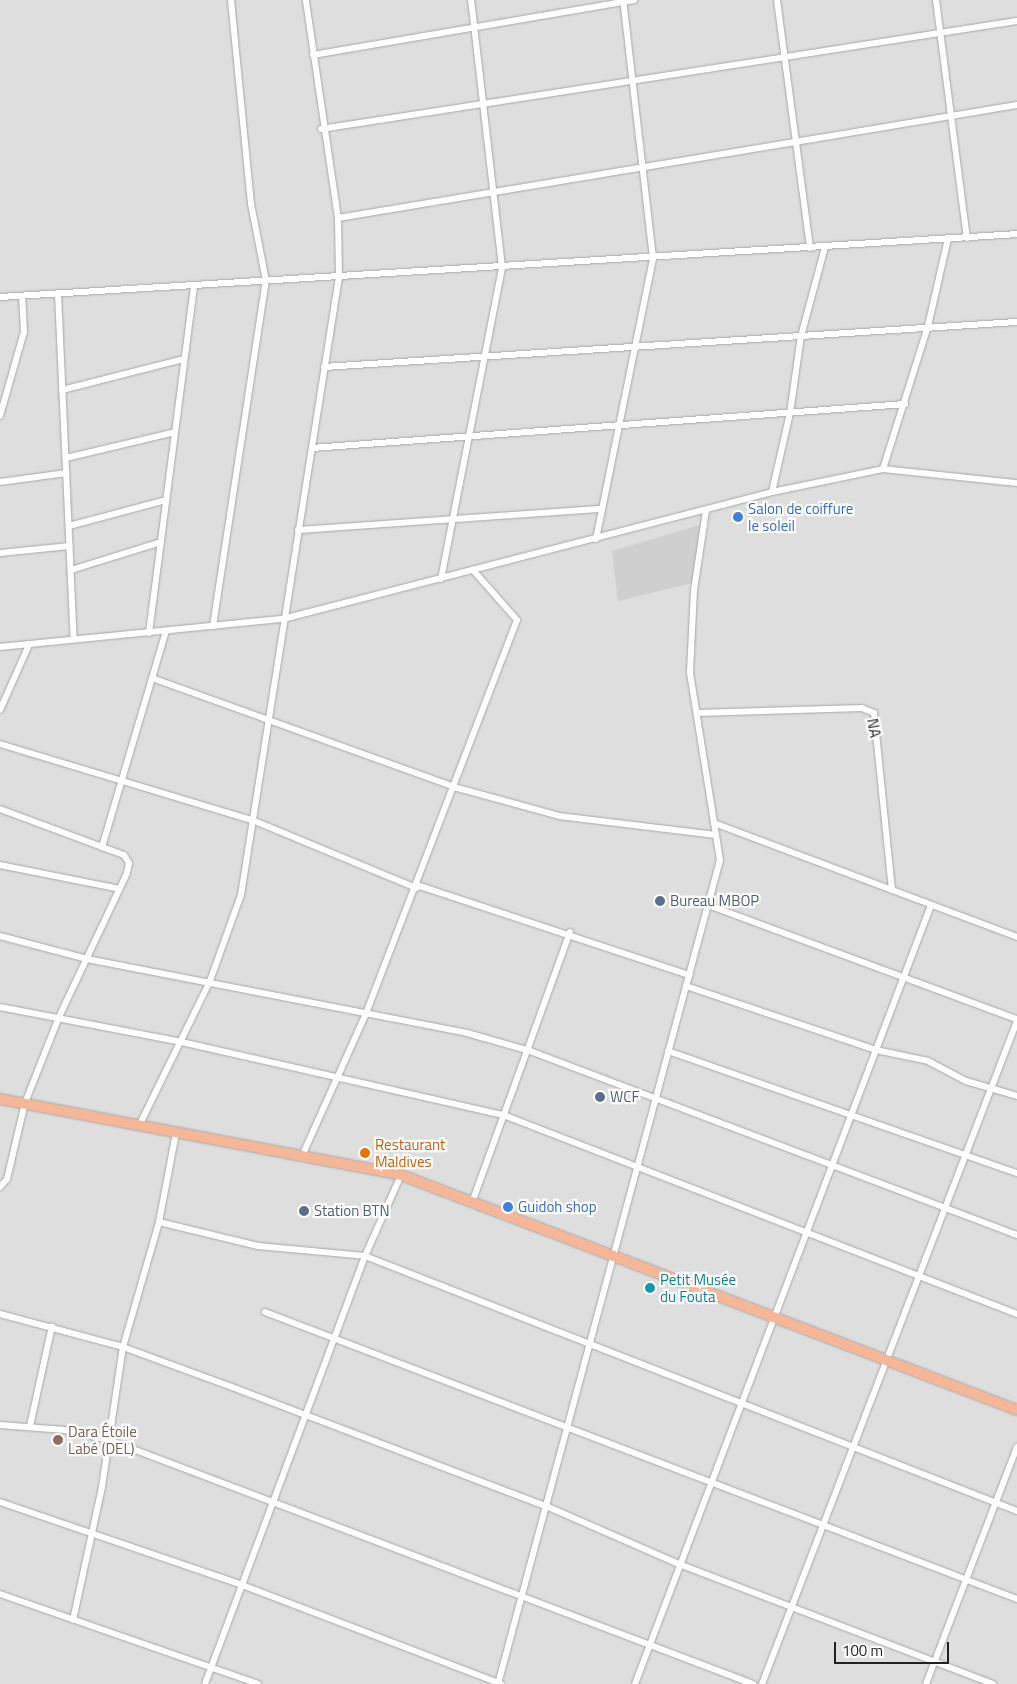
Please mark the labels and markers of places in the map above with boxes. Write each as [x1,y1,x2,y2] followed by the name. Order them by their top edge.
[748,499,853,534] place label: Salon de coiffure le soleil
[732,511,744,523] marker: Salon de coiffure le soleil
[670,892,759,910] place label: Bureau MBOP
[654,895,666,907] marker: Bureau MBOP
[610,1088,639,1106] place label: WCF
[594,1091,606,1103] marker: WCF
[375,1135,445,1170] place label: Restaurant Maldives
[359,1147,371,1159] marker: Restaurant Maldives
[518,1198,597,1216] place label: Guidoh shop
[502,1201,514,1213] marker: Guidoh shop
[314,1202,390,1220] place label: Station BTN
[298,1205,310,1217] marker: Station BTN
[660,1270,736,1305] place label: Petit Musée du Fouta
[644,1282,656,1294] marker: Petit Musée du Fouta
[68,1422,137,1457] place label: Dara Étoile Labé (DEL)
[52,1434,64,1446] marker: Dara Étoile Labé (DEL)

